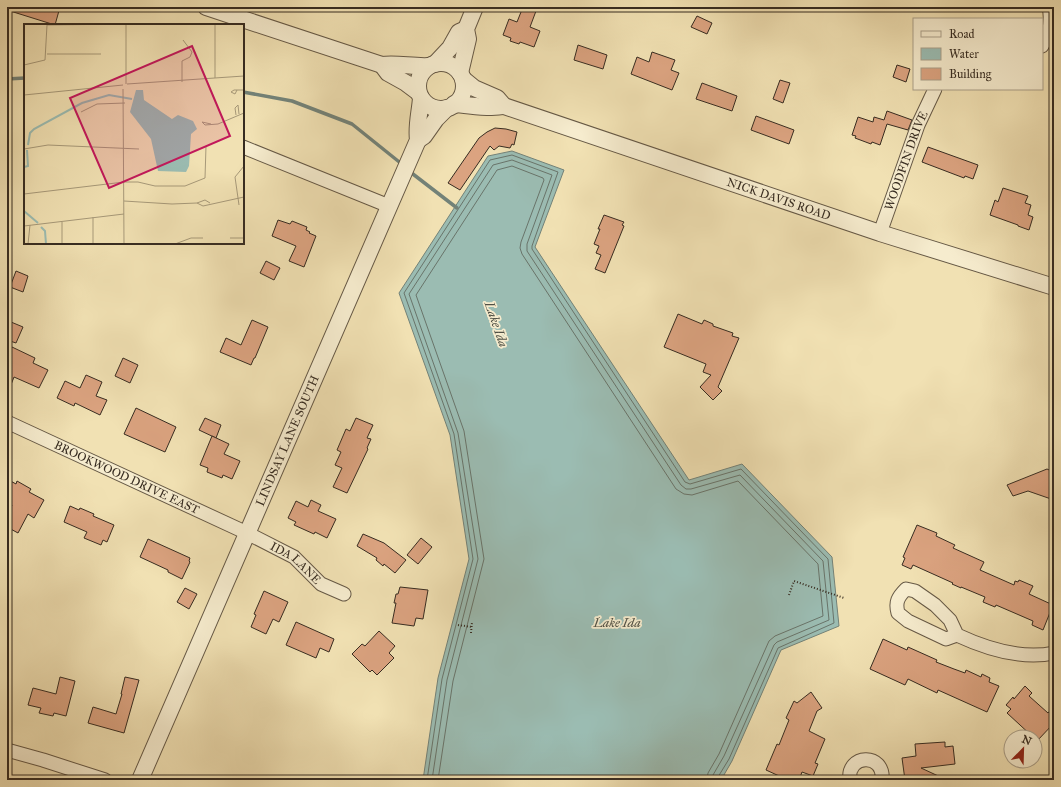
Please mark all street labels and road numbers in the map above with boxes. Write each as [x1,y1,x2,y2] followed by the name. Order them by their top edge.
[882,108,931,212] street label: WOODFIN DRIVE
[725,175,833,223] street label: NICK DAVIS ROAD
[253,373,322,508] street label: LINDSAY LANE SOUTH
[52,438,202,517] street label: BROOKWOOD DRIVE EAST
[268,539,324,587] street label: IDA LANE

